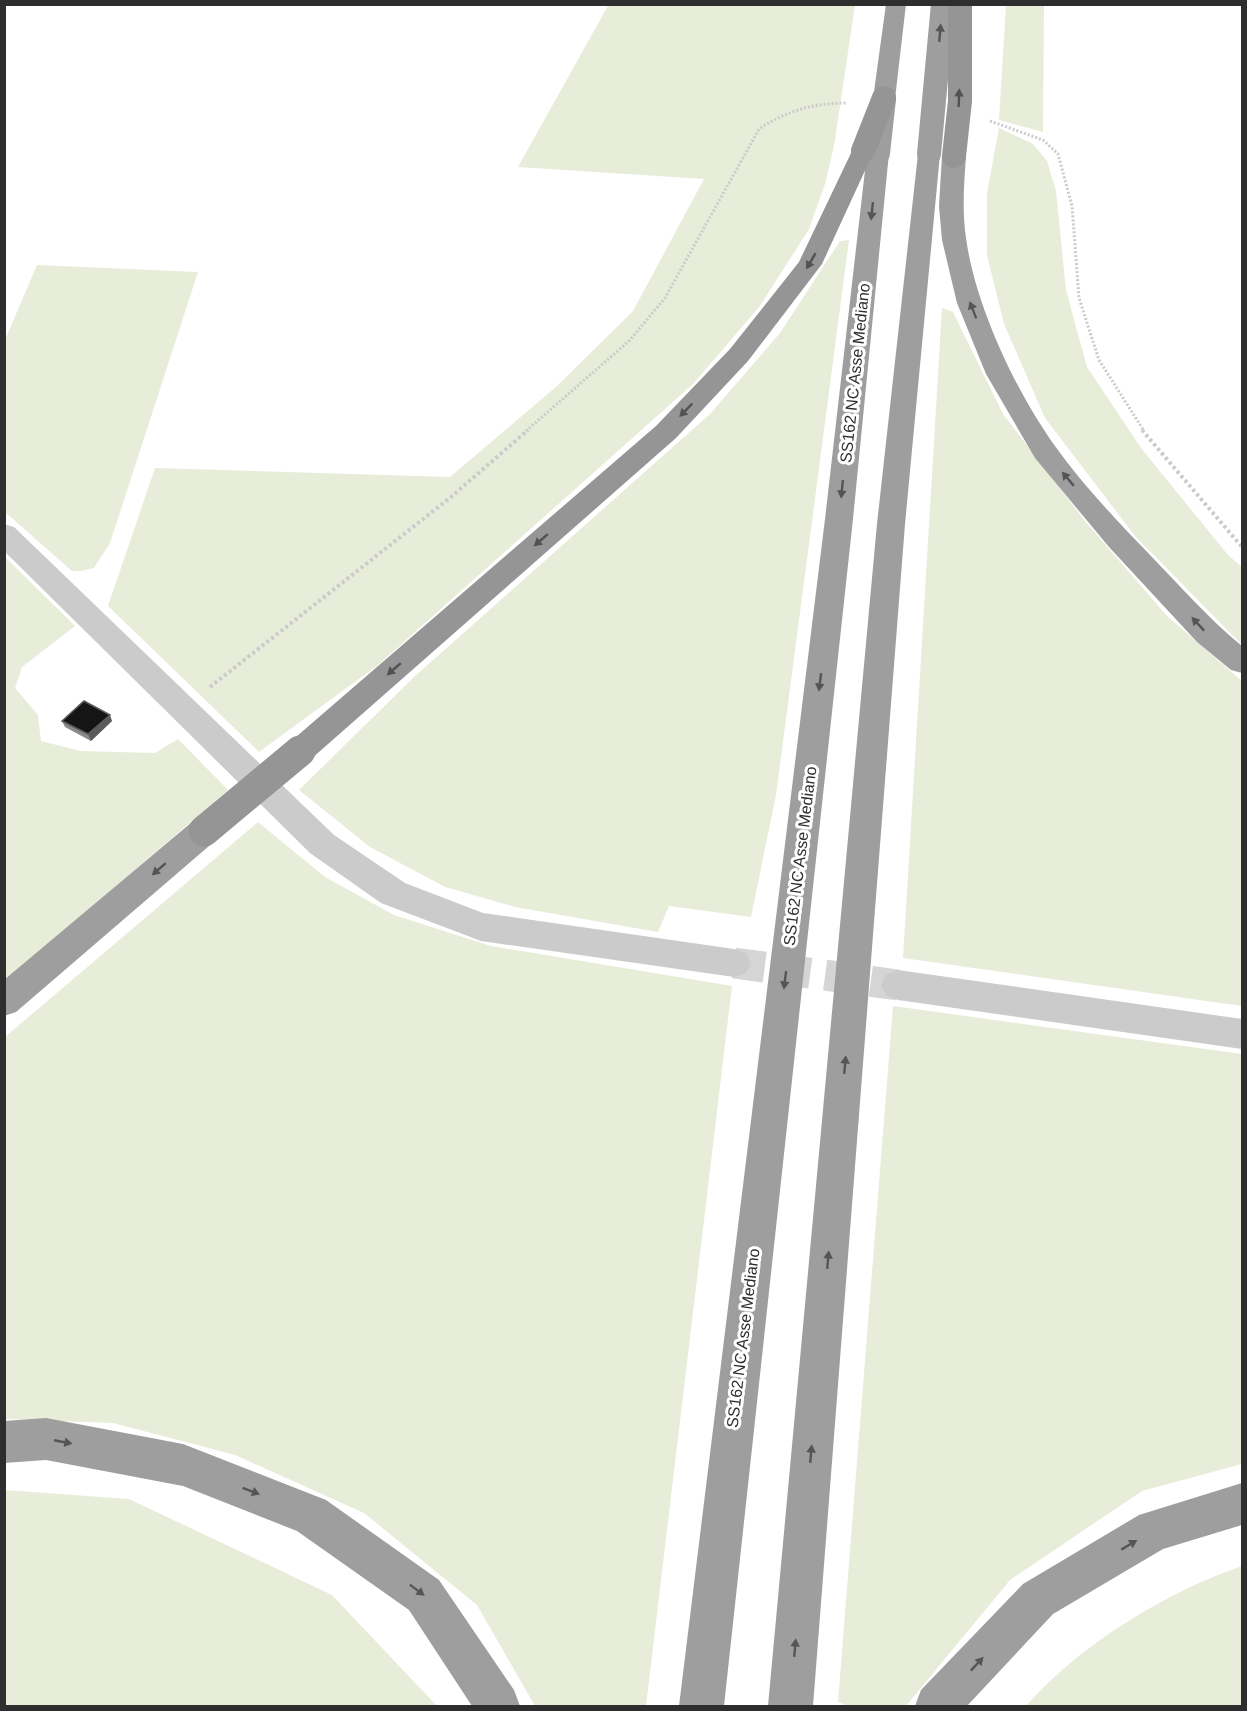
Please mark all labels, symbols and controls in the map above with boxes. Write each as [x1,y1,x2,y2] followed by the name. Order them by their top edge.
[935,23,945,42] one-way arrow
[955,88,964,107] one-way arrow
[867,202,877,221] one-way arrow
[806,253,816,270] one-way arrow
[837,282,873,464] street label: SS162 NC Asse Mediano
[968,301,977,319] one-way arrow
[679,403,693,418] one-way arrow
[1061,471,1074,487] one-way arrow
[837,479,847,498] one-way arrow
[534,533,549,546] one-way arrow
[1192,617,1205,632] one-way arrow
[387,662,402,675] one-way arrow
[815,673,825,692] one-way arrow
[781,765,819,947] street label: SS162 NC Asse Mediano
[152,862,167,875] one-way arrow
[780,971,790,990] one-way arrow
[840,1056,849,1075] one-way arrow
[724,1247,762,1429] street label: SS162 NC Asse Mediano
[823,1250,833,1269] one-way arrow
[53,1438,72,1447] one-way arrow
[806,1444,816,1463] one-way arrow
[242,1487,260,1497] one-way arrow
[1121,1540,1138,1550] one-way arrow
[409,1584,425,1597] one-way arrow
[790,1639,799,1658] one-way arrow
[970,1657,983,1672] one-way arrow

